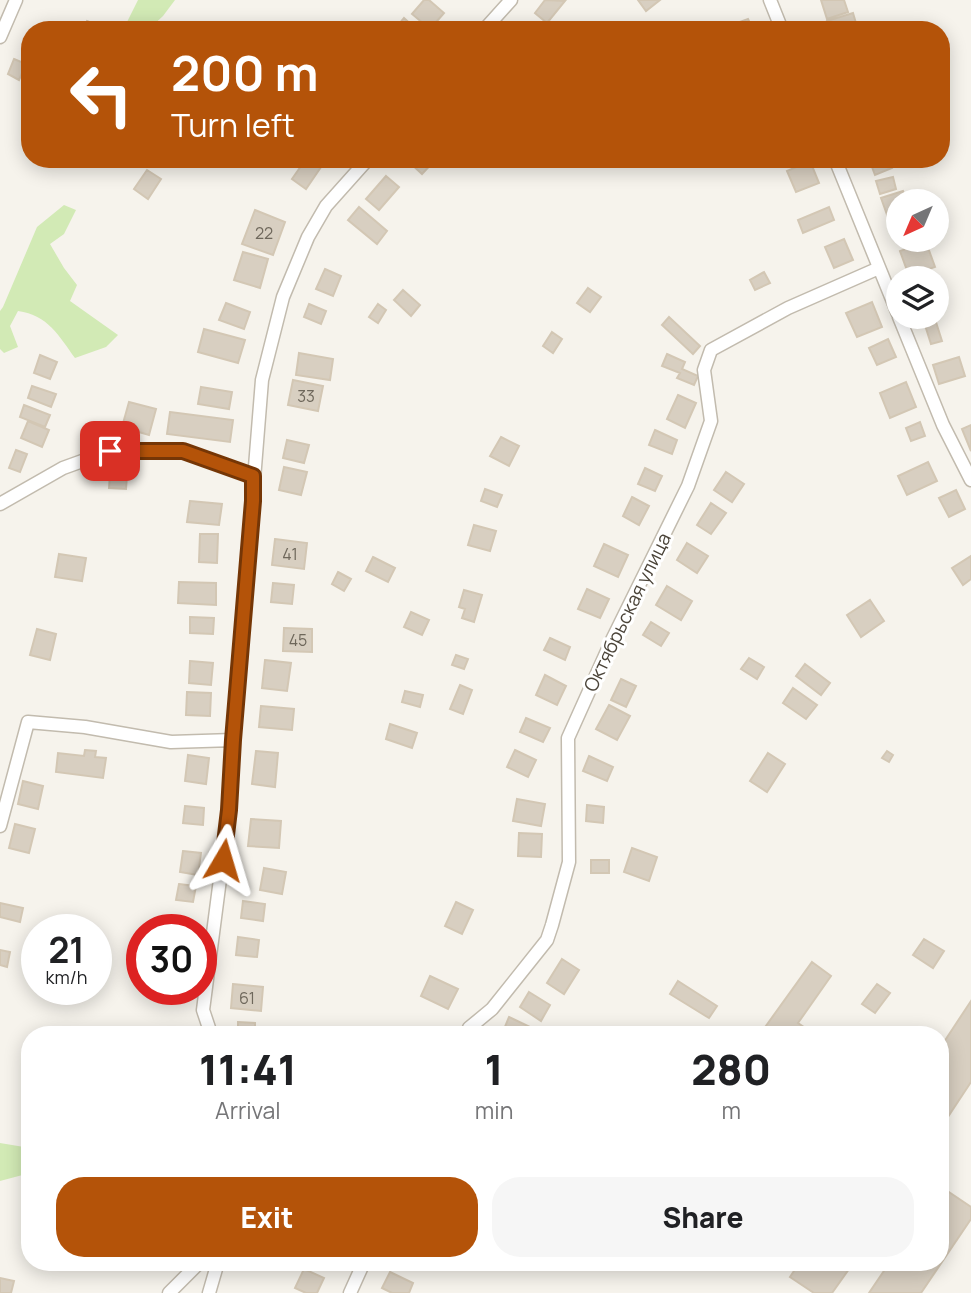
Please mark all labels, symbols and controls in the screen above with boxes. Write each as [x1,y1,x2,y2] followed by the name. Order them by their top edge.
[171,39,319,106] text: 200 m
[56,49,147,140] icon: left
[171,103,295,147] text: Turn left
[886,189,948,252] north arrow
[886,189,949,329] map controls
[255,222,273,244] house number: 22
[886,266,949,329] button: layers
[297,385,315,407] house number: 33
[80,421,140,481] pin
[91,432,129,470] icon: arrive
[577,528,677,696] street label: Октябрьская улица
[282,543,298,565] house number: 41
[289,629,307,651] house number: 45
[186,823,260,897] position arrow
[126,914,217,1005] speed limit sign: 30
[48,926,85,974] text: 21
[46,965,87,989] text: km/h
[239,987,255,1009] house number: 61
[199,1040,297,1098] text: 11:41
[485,1040,504,1098] text: 1
[691,1040,771,1098] text: 280
[215,1094,281,1126] text: Arrival
[475,1094,513,1126] text: min
[721,1094,741,1126] text: m
[56,1177,478,1257] button: Exit
[492,1177,914,1257] button: Share

